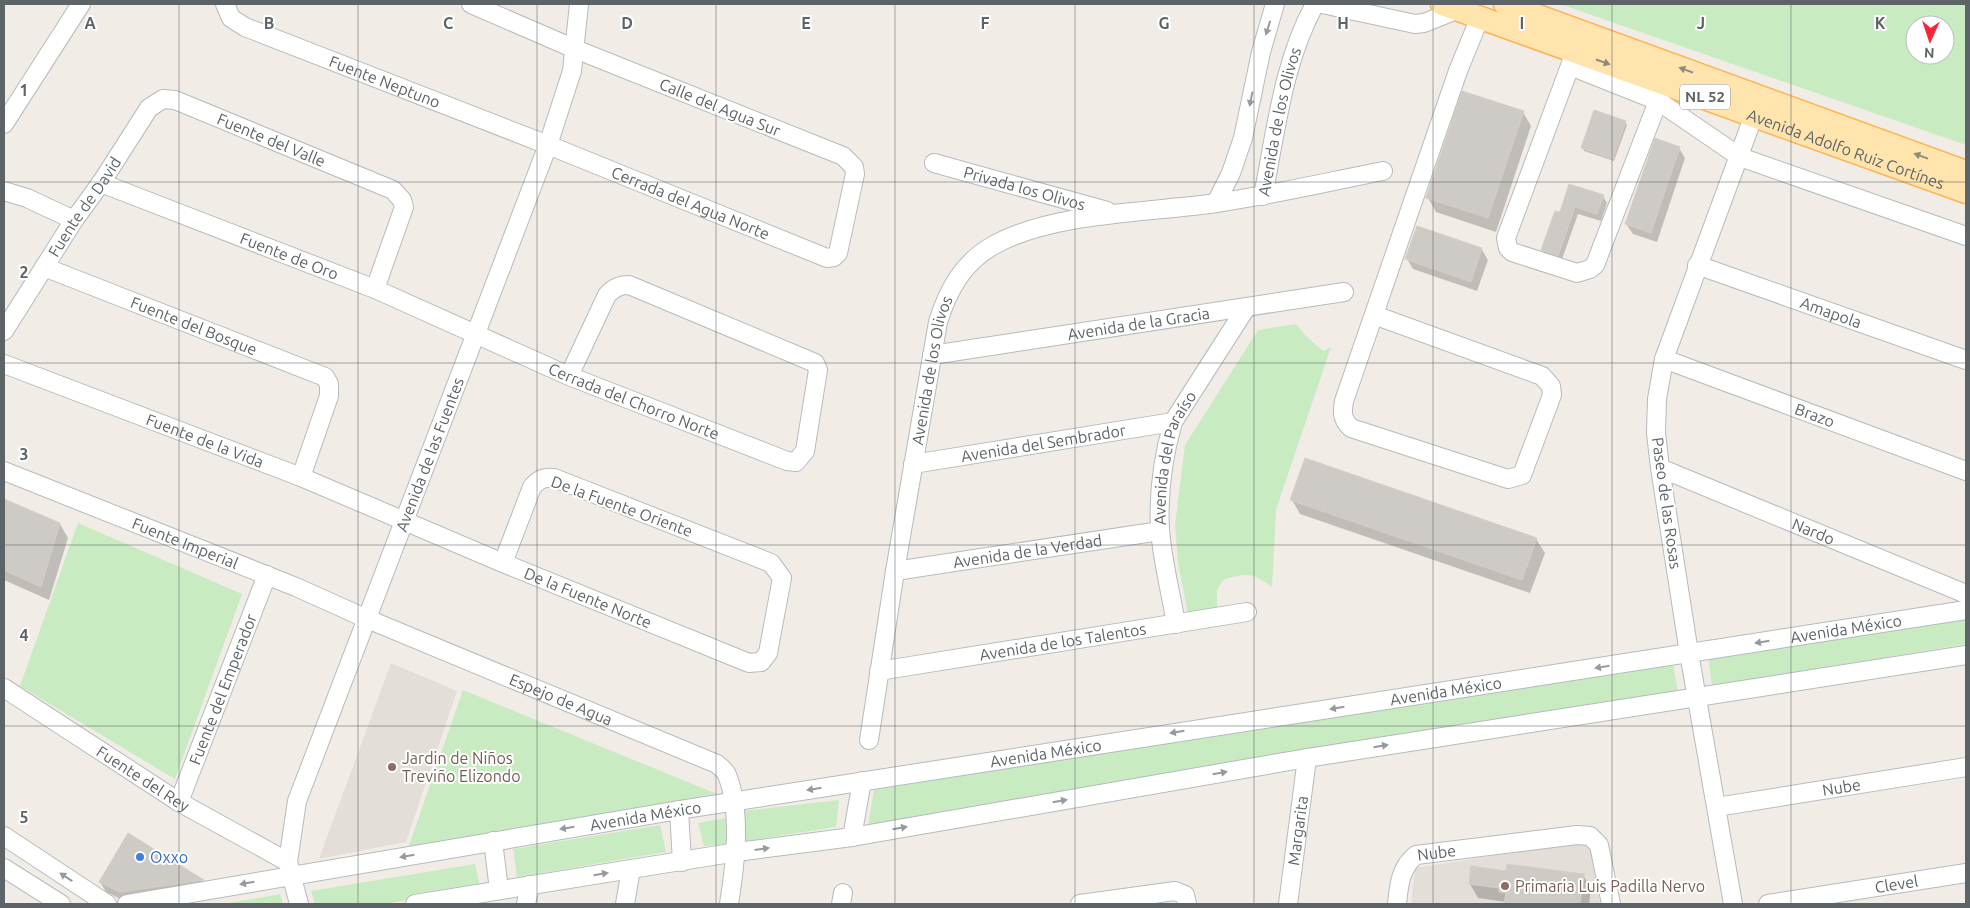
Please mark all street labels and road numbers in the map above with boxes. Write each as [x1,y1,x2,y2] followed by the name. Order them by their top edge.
[1254,45,1304,198] street label: Avenida de los Olivos
[327,52,443,111] street label: Fuente Neptuno
[657,74,783,140] street label: Calle del Agua Sur
[1680,84,1730,110] road number: NL 52
[1745,105,1947,192] street label: Avenida Adolfo Ruiz Cortínes
[215,109,328,170] street label: Fuente del Valle
[44,154,124,260] street label: Fuente de David
[609,163,772,243] street label: Cerrada del Agua Norte
[962,163,1088,214] street label: Privada los Olivos
[238,229,341,283] street label: Fuente de Oro
[128,293,260,359] street label: Fuente del Bosque
[908,293,956,446] street label: Avenida de los Olivos
[1798,293,1864,331] street label: Amapola
[1066,304,1211,343] street label: Avenida de la Gracia
[546,359,722,443] street label: Cerrada del Chorro Norte
[392,375,467,534] street label: Avenida de las Fuentes
[1151,388,1199,525] street label: Avenida del Paraíso
[1793,399,1837,431] street label: Brazo
[144,410,266,471] street label: Fuente de la Vida
[960,421,1127,465] street label: Avenida del Sembrador
[1649,436,1685,570] street label: Paseo de las Rosas
[549,472,695,540] street label: De la Fuente Oriente
[130,514,241,572] street label: Fuente Imperial
[1790,514,1837,548] street label: Nardo
[952,531,1103,571] street label: Avenida de la Verdad
[522,564,654,631] street label: De la Fuente Norte
[185,611,260,767] street label: Fuente del Emperador
[1789,611,1903,646] street label: Avenida México
[978,619,1147,664] street label: Avenida de los Talentos
[507,670,615,729] street label: Espejo de Agua
[1389,673,1503,708] street label: Avenida México
[989,735,1103,771] street label: Avenida México
[93,742,193,815] street label: Fuente del Rey
[1821,775,1862,799] street label: Nube
[1284,795,1311,867] street label: Margarita
[588,798,702,834] street label: Avenida México
[1416,841,1457,864] street label: Nube
[1873,872,1919,896] street label: Clevel

